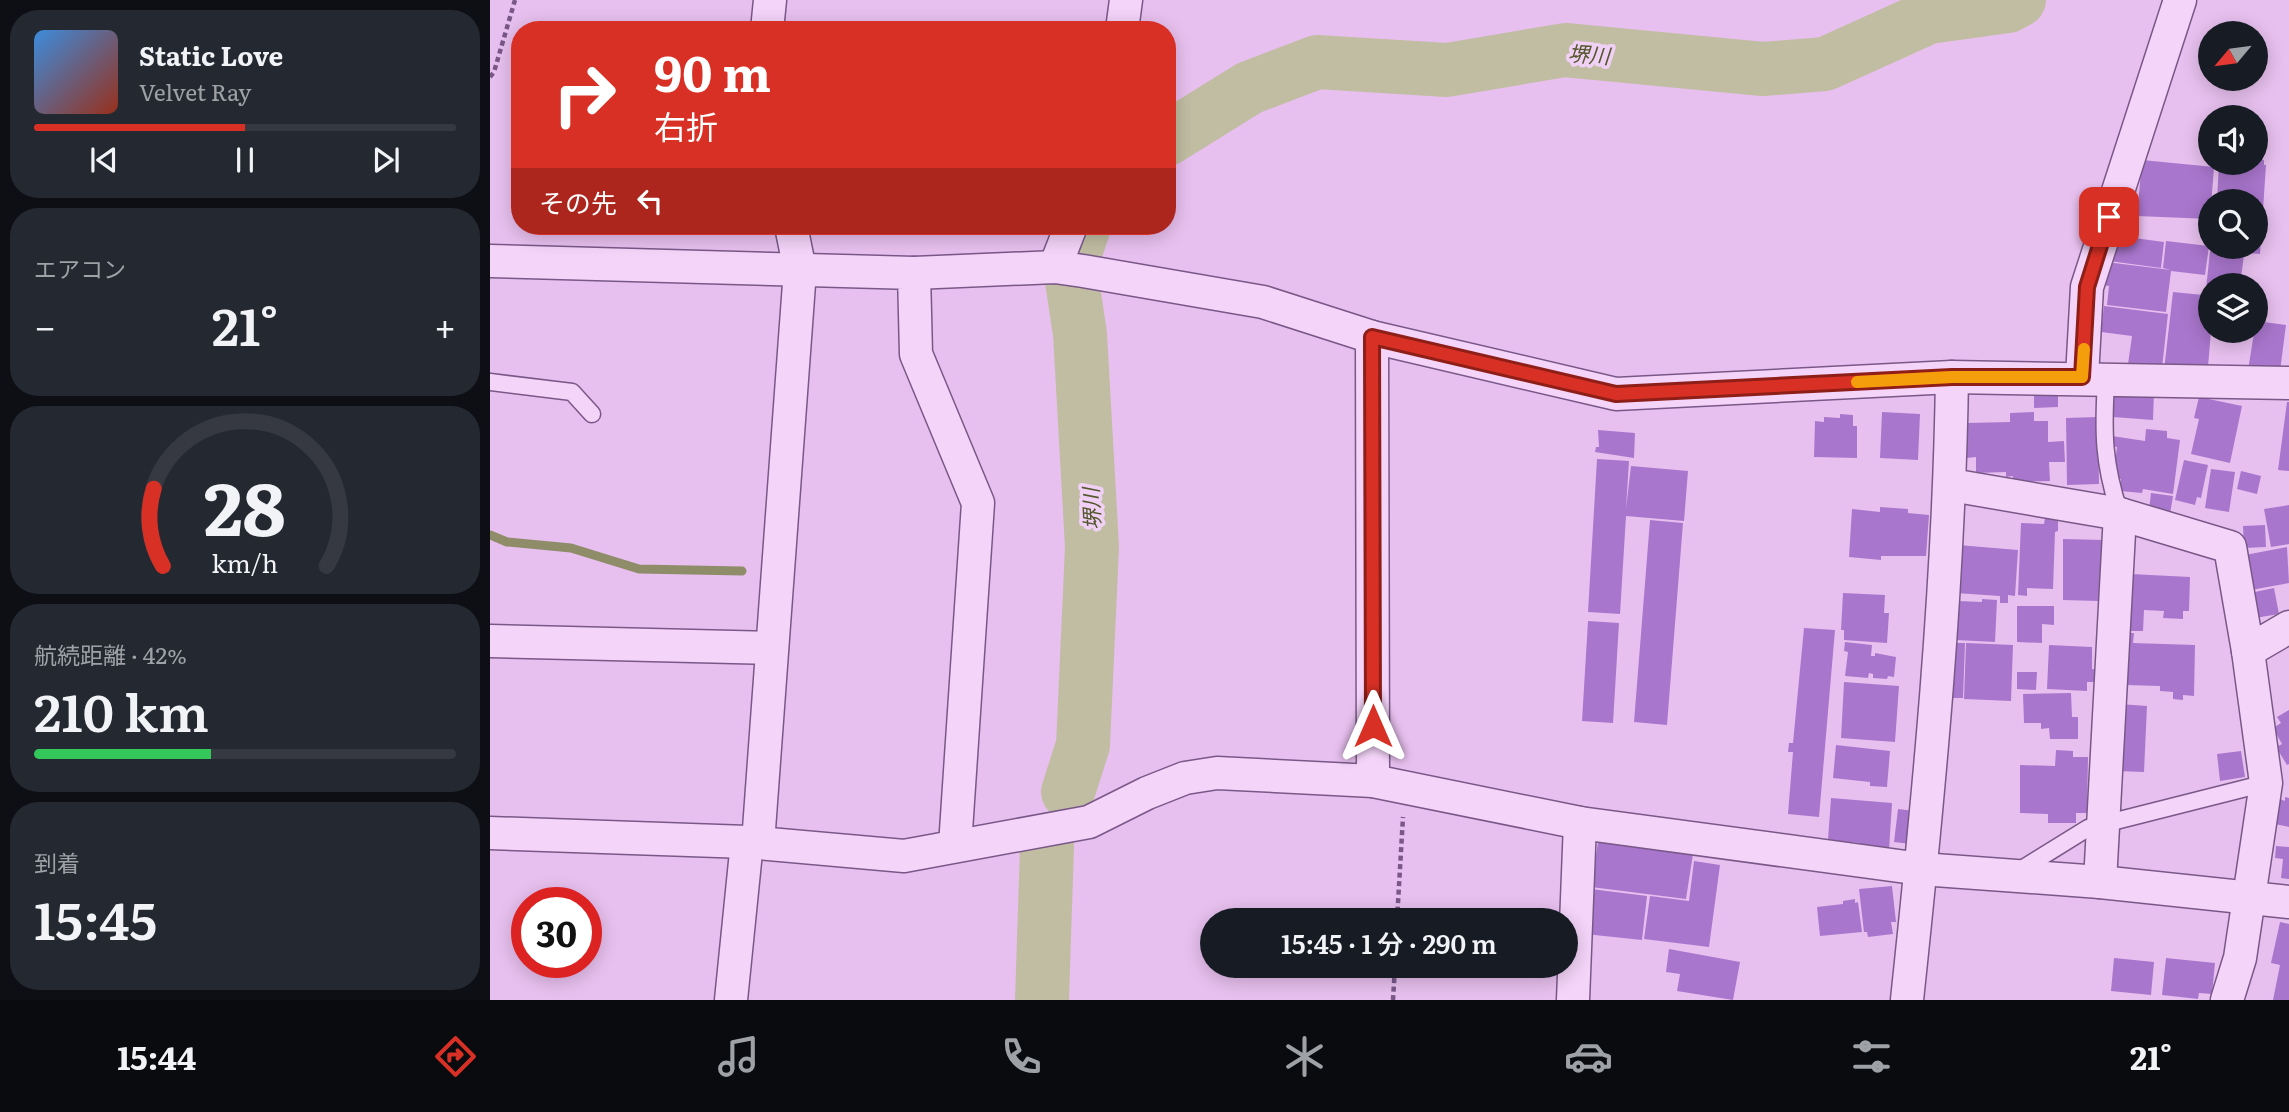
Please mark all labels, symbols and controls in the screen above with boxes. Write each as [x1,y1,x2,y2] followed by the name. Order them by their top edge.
[2198,21,2268,91] north arrow
[2198,21,2268,343] map controls
[654,34,771,107] text: 90 m
[139,35,283,74] text: Static Love
[1567,36,1613,70] water label: 堺川
[539,49,630,140] icon: right
[139,74,251,108] text: Velvet Ray
[654,101,718,149] text: 右折
[2198,105,2268,175] button: sound
[85,141,123,179] icon: previous
[226,141,264,179] icon: pause
[367,141,405,179] icon: next
[539,182,617,221] text: その先
[631,182,669,220] icon: left
[2079,187,2139,247] pin
[2198,189,2268,259] button: search
[2090,198,2128,236] icon: arrive
[34,251,126,285] text: エアコン
[2198,273,2268,343] button: layers
[212,285,278,362] text: 21°
[34,296,56,353] text: −
[434,296,456,353] text: +
[204,450,286,558] text: 28
[1073,485,1107,531] water label: 堺川
[212,544,278,581] text: km/h
[34,637,187,671] text: 航続距離 · 42%
[34,671,209,748] text: 210 km
[1336,689,1410,763] position arrow
[34,845,80,879] text: 到着
[34,879,157,956] text: 15:45
[511,887,602,978] speed limit sign: 30
[1281,923,1497,962] text: 15:45 · 1 分 · 290 m
[117,1032,196,1080] text: 15:44
[431,1032,480,1081] icon: directions
[714,1032,763,1081] icon: music
[997,1032,1046,1081] icon: phone
[1280,1032,1329,1081] icon: climate
[1564,1032,1613,1081] icon: car
[1847,1032,1896,1081] icon: filters
[2130,1032,2172,1080] text: 21°

